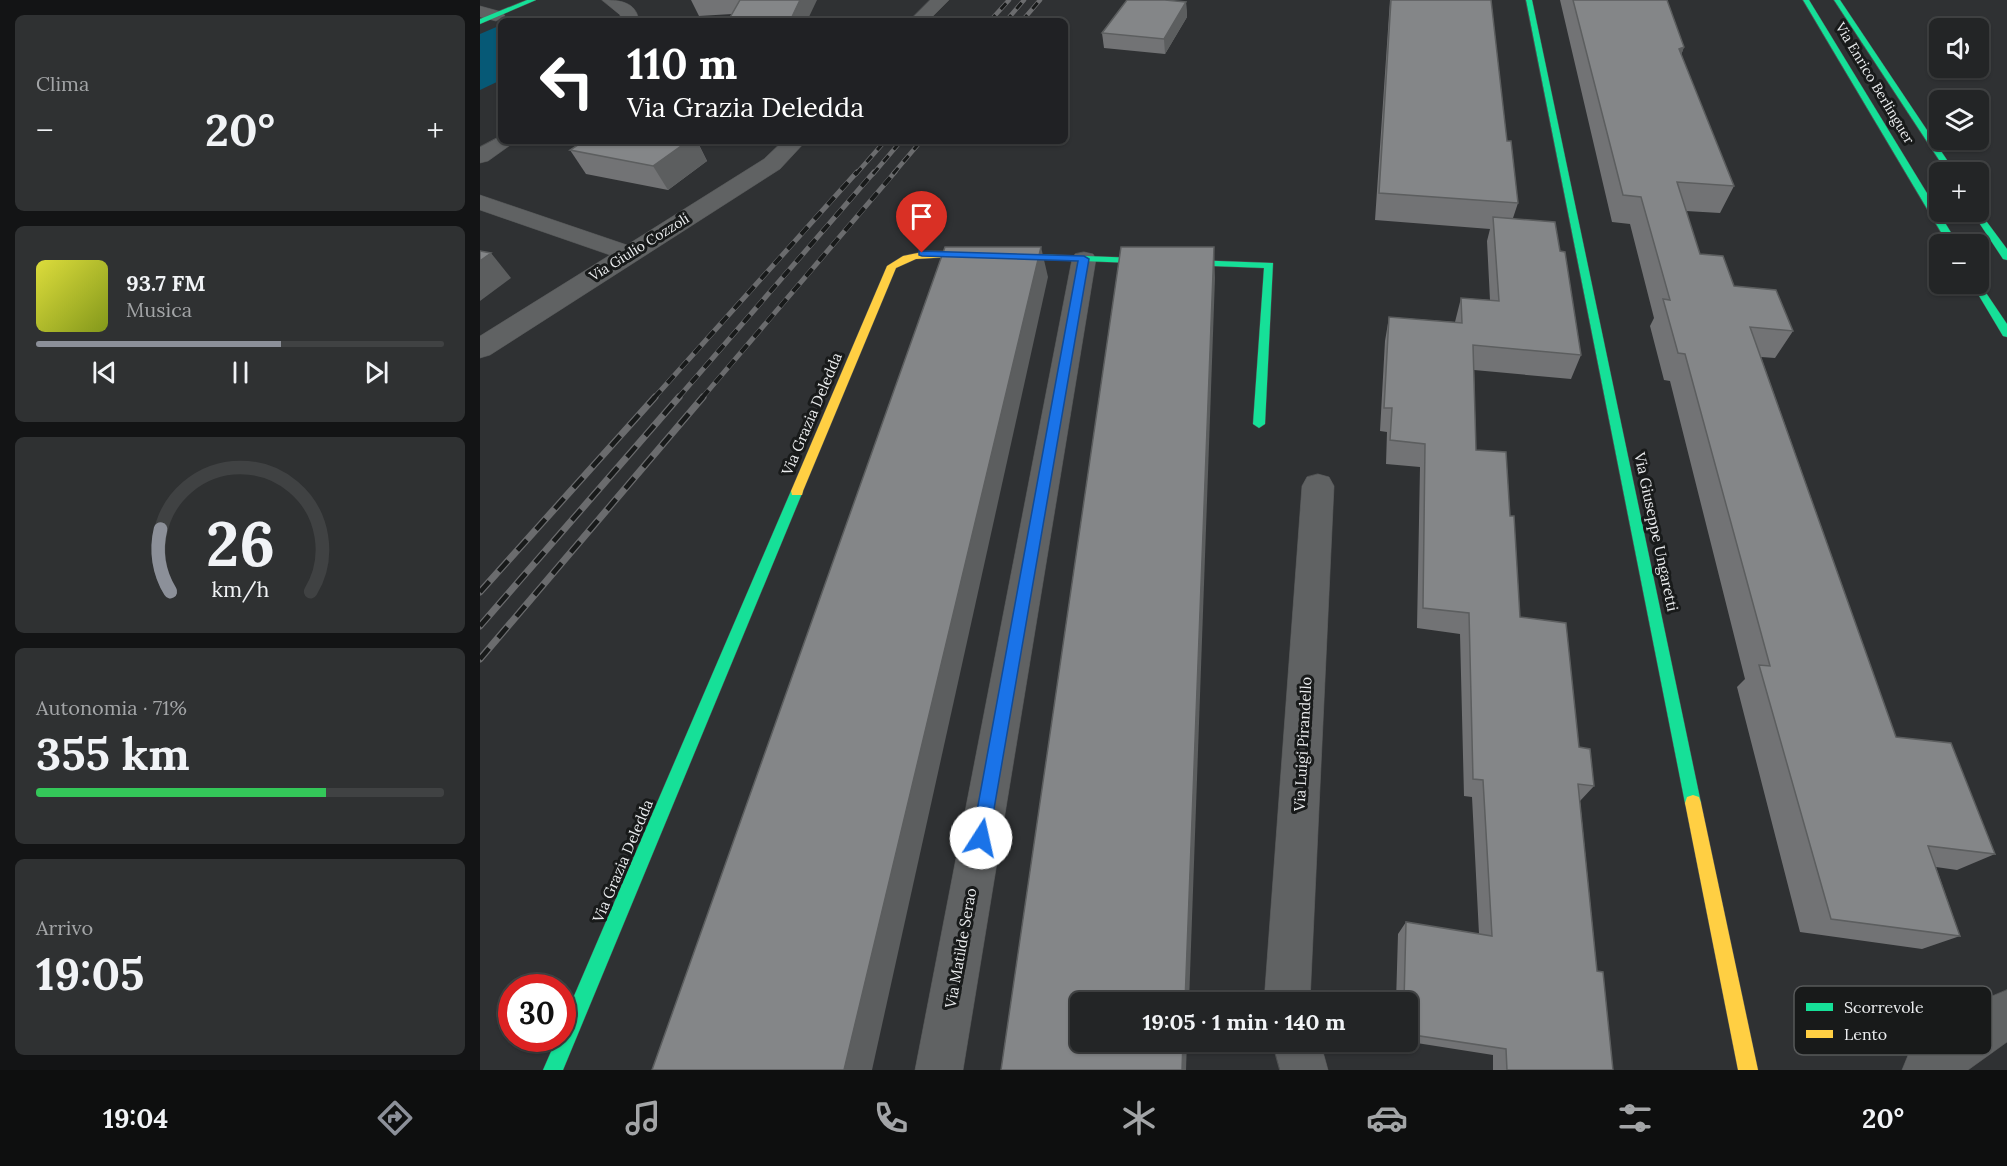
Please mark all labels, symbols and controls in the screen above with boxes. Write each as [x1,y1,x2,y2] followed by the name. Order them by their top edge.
[1831,18,1918,147] street label: Via Enrico Berlinguer
[1929,18,1989,294] map controls
[1929,18,1989,78] button: sound
[627,37,738,91] text: 110 m
[528,42,606,120] icon: left
[36,71,89,96] text: Clima
[627,90,864,124] text: Via Grazia Deledda
[1929,90,1989,150] button: layers
[205,101,275,158] text: 20°
[36,109,54,151] text: −
[426,109,444,151] text: +
[1929,162,1989,222] button: +
[896,191,947,253] pin
[905,200,938,233] icon: arrive
[585,209,692,285] street label: Via Giulio Cozzoli
[1929,234,1989,294] button: −
[126,269,206,297] text: 93.7 FM
[126,297,192,322] text: Musica
[777,349,846,479] street label: Via Grazia Deledda
[88,356,121,389] icon: previous
[224,356,257,389] icon: pause
[360,356,393,389] icon: next
[1630,450,1683,613] street label: Via Giuseppe Ungaretti
[205,503,275,583] text: 26
[211,575,269,603] text: km/h
[1289,676,1316,813] street label: Via Luigi Pirandello
[36,695,187,720] text: Autonomia · 71%
[36,725,190,782] text: 355 km
[588,796,657,926] street label: Via Grazia Deledda
[949,806,1013,870] position arrow
[940,886,980,1010] street label: Via Matilde Serao
[36,915,93,940] text: Arrivo
[36,945,144,1002] text: 19:05
[498,974,576,1052] speed limit sign: 30
[1794,986,1992,1055] legend
[1844,997,1924,1017] text: Scorrevole
[1142,1008,1346,1036] text: 19:05 · 1 min · 140 m
[1844,1024,1887,1044] text: Lento
[374,1097,416,1139] icon: directions
[622,1097,664,1139] icon: music
[870,1097,912,1139] icon: phone
[1118,1097,1160,1139] icon: climate
[1366,1097,1408,1139] icon: car
[1614,1097,1656,1139] icon: filters
[103,1101,168,1135] text: 19:04
[1862,1101,1904,1135] text: 20°

